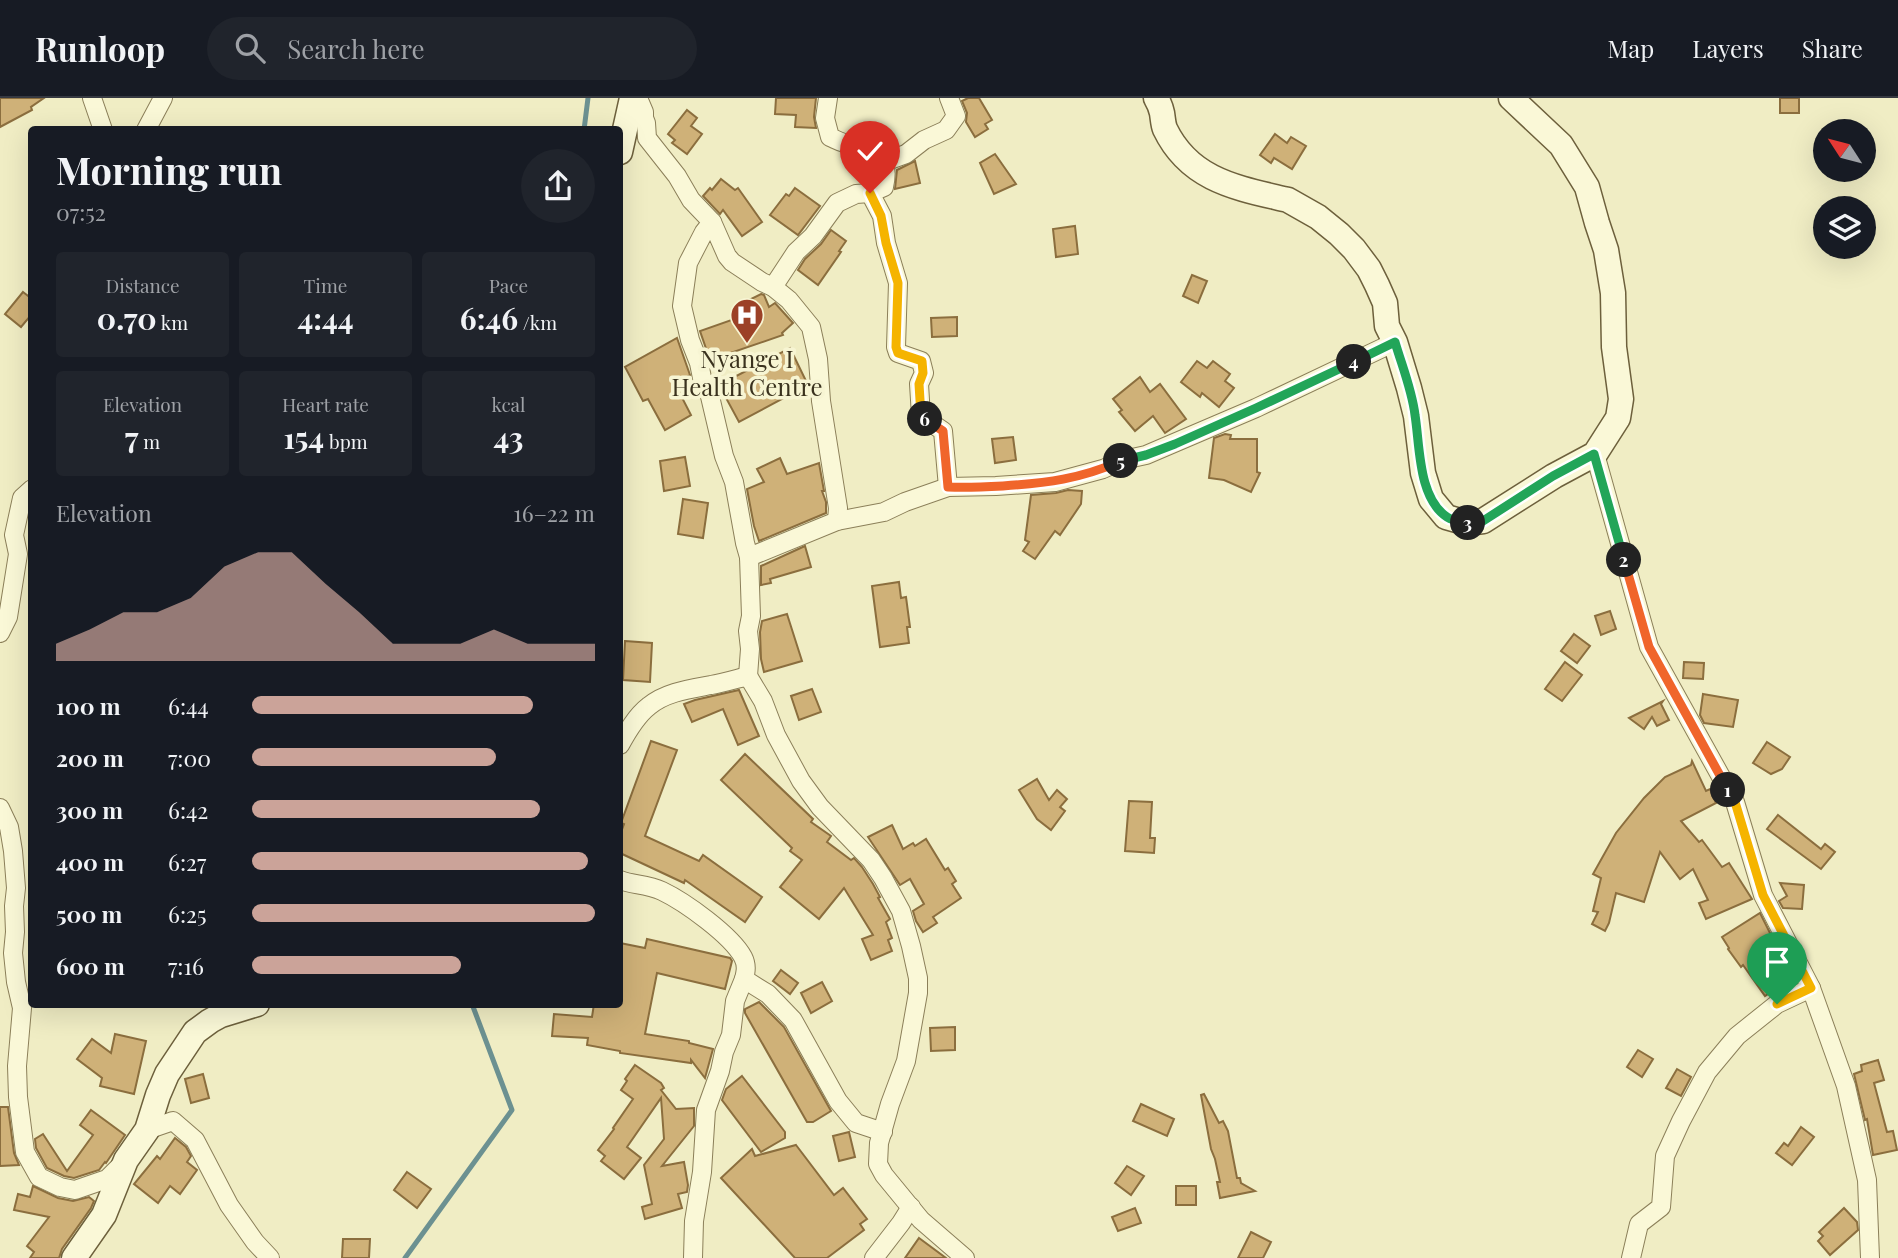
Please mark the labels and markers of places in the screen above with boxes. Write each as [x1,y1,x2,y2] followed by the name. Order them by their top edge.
[840,121,900,193] pin
[728,296,766,345] hospital icon: Nyange I Health Centre
[671,342,823,402] place label: Nyange I Health Centre
[1336,344,1372,380] pin: 4
[908,402,942,436] pin: 6
[1104,444,1138,478] pin: 5
[1450,506,1486,540] pin: 3
[1606,542,1642,578] pin: 2
[1710,772,1746,808] pin: 1
[1747,932,1807,1004] pin

